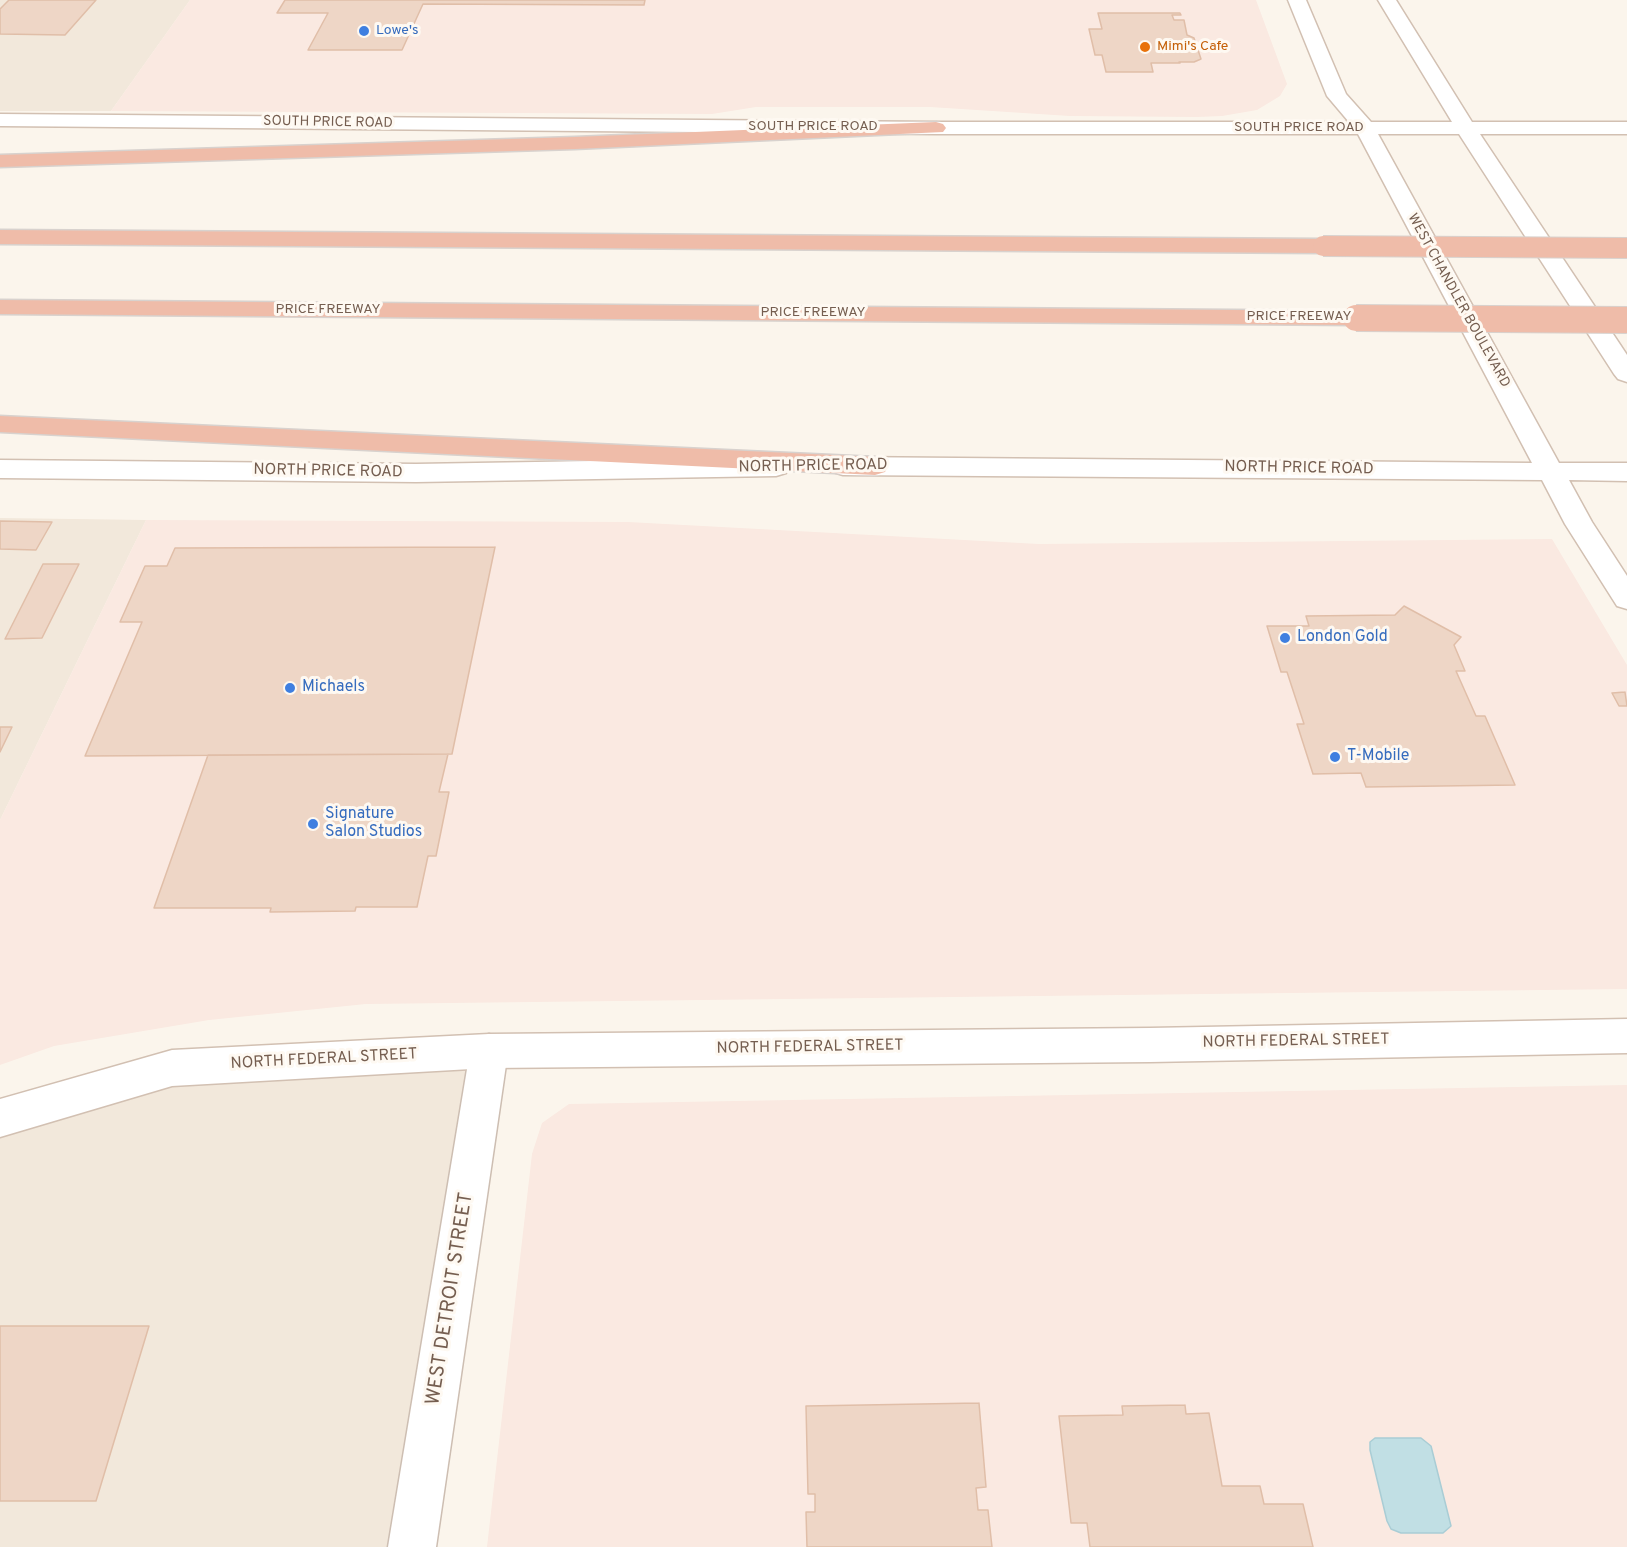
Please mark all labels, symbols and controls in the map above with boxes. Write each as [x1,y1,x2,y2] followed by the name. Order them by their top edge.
[376,23,418,39] place label: Lowe's
[357,24,371,38] marker: Lowe's
[1157,39,1228,55] place label: Mimi's Cafe
[1138,40,1152,54] marker: Mimi's Cafe
[263,113,393,133] street label: SOUTH PRICE ROAD
[748,119,878,135] street label: SOUTH PRICE ROAD
[1234,120,1364,136] street label: SOUTH PRICE ROAD
[1403,211,1513,391] street label: WEST CHANDLER BOULEVARD
[276,302,380,318] street label: PRICE FREEWAY
[761,305,865,321] street label: PRICE FREEWAY
[1247,309,1351,325] street label: PRICE FREEWAY
[738,456,888,478] street label: NORTH PRICE ROAD
[1224,458,1374,480] street label: NORTH PRICE ROAD
[253,461,403,483] street label: NORTH PRICE ROAD
[1297,628,1388,648] place label: London Gold
[1278,631,1292,645] marker: London Gold
[302,678,365,698] place label: Michaels
[283,681,297,695] marker: Michaels
[1347,747,1409,767] place label: T-Mobile
[1328,750,1342,764] marker: T-Mobile
[325,805,422,843] place label: Signature Salon Studios
[306,817,320,831] marker: Signature Salon Studios
[1202,1031,1390,1053] street label: NORTH FEDERAL STREET
[716,1037,904,1059] street label: NORTH FEDERAL STREET
[230,1046,418,1074] street label: NORTH FEDERAL STREET
[422,1191,480,1407] street label: WEST DETROIT STREET

